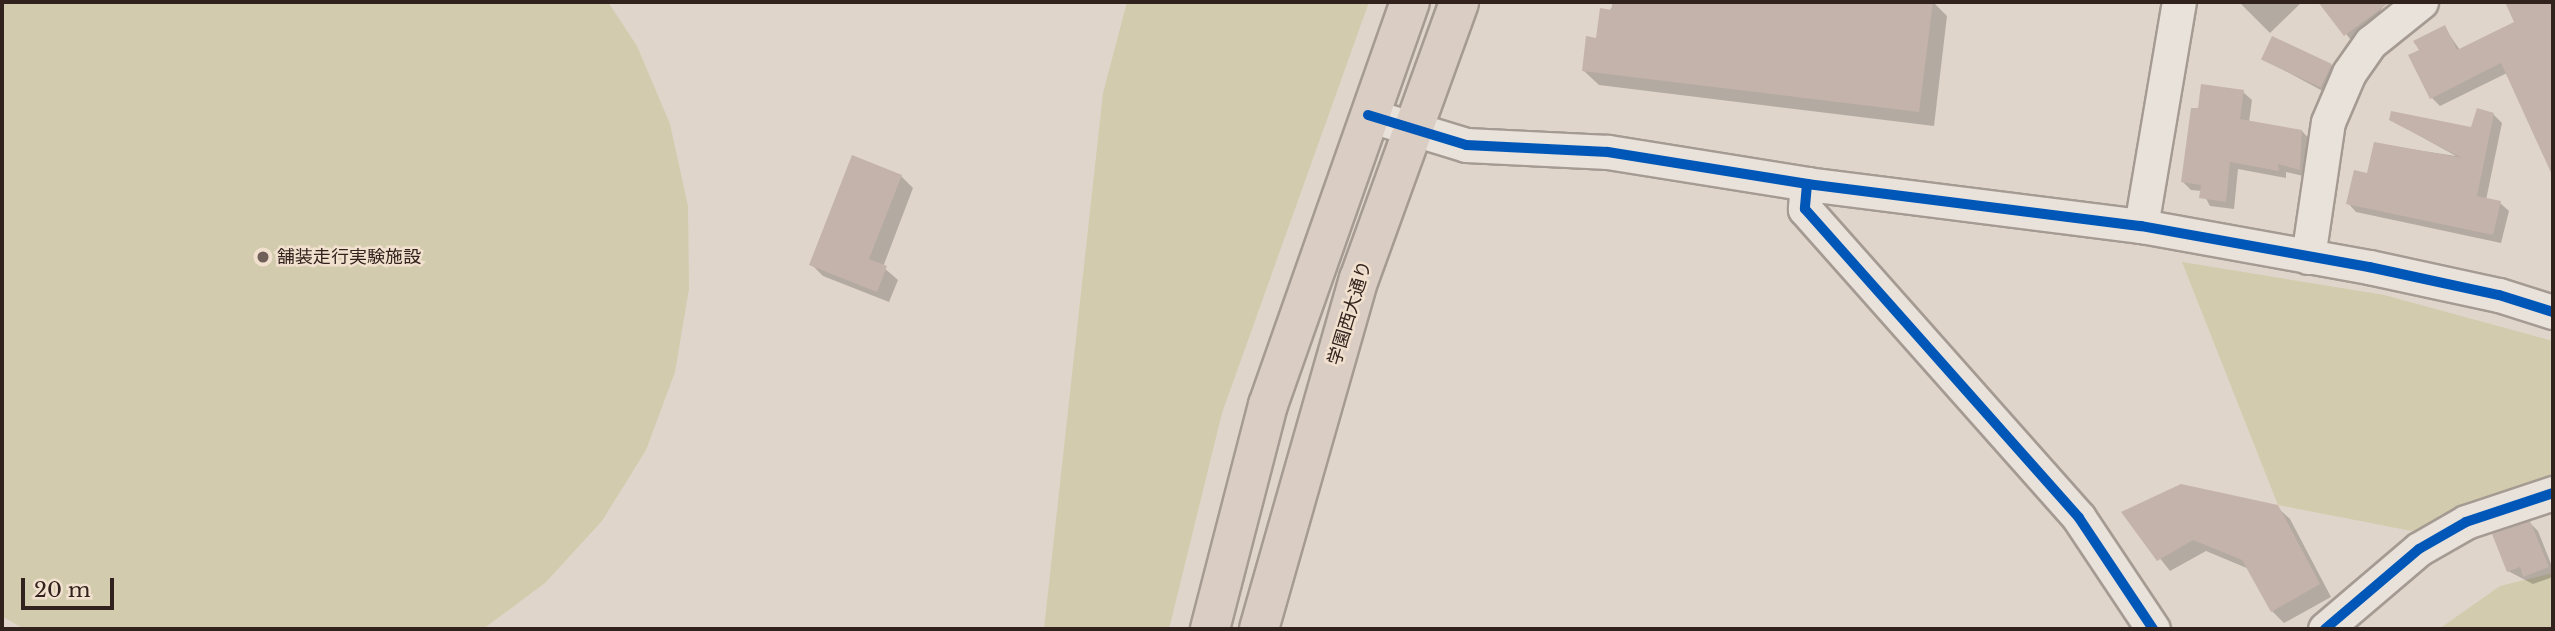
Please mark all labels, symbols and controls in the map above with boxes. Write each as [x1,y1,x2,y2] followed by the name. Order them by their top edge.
[277,246,421,268] place label: 舗装走行実験施設
[255,249,271,265] marker: 舗装走行実験施設
[1324,258,1376,368] street label: 学園西大通り
[24,564,117,608] scale bar
[34,577,91,603] text: 20 m

